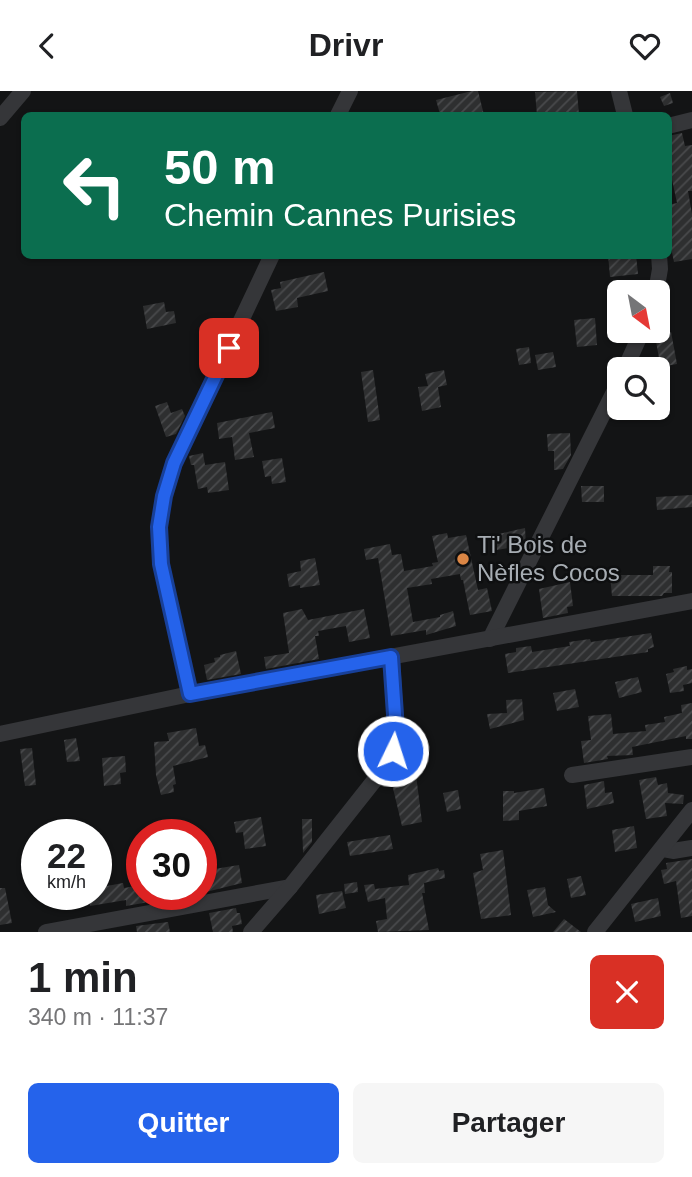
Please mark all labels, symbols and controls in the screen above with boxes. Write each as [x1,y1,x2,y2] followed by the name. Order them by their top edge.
[28,27,66,65] icon: back
[309,27,383,63] text: Drivr
[626,27,664,65] icon: heart
[49,140,140,231] icon: left
[164,140,276,194] text: 50 m
[164,197,516,233] text: Chemin Cannes Purisies
[607,280,670,343] north arrow
[607,280,670,420] map controls
[199,318,259,378] pin
[210,329,248,367] icon: arrive
[607,357,670,420] button: search
[477,531,620,586] place label: Ti' Bois de Nèfles Cocos
[455,551,471,567] marker: Ti' Bois de Nèfles Cocos
[356,714,430,788] position arrow
[126,819,217,910] speed limit sign: 30
[47,836,86,875] text: 22
[47,872,86,892] text: km/h
[28,954,138,1001] text: 1 min
[590,955,664,1029] button: close
[28,1004,168,1030] text: 340 m · 11:37
[28,1083,339,1163] button: Quitter
[353,1083,664,1163] button: Partager

